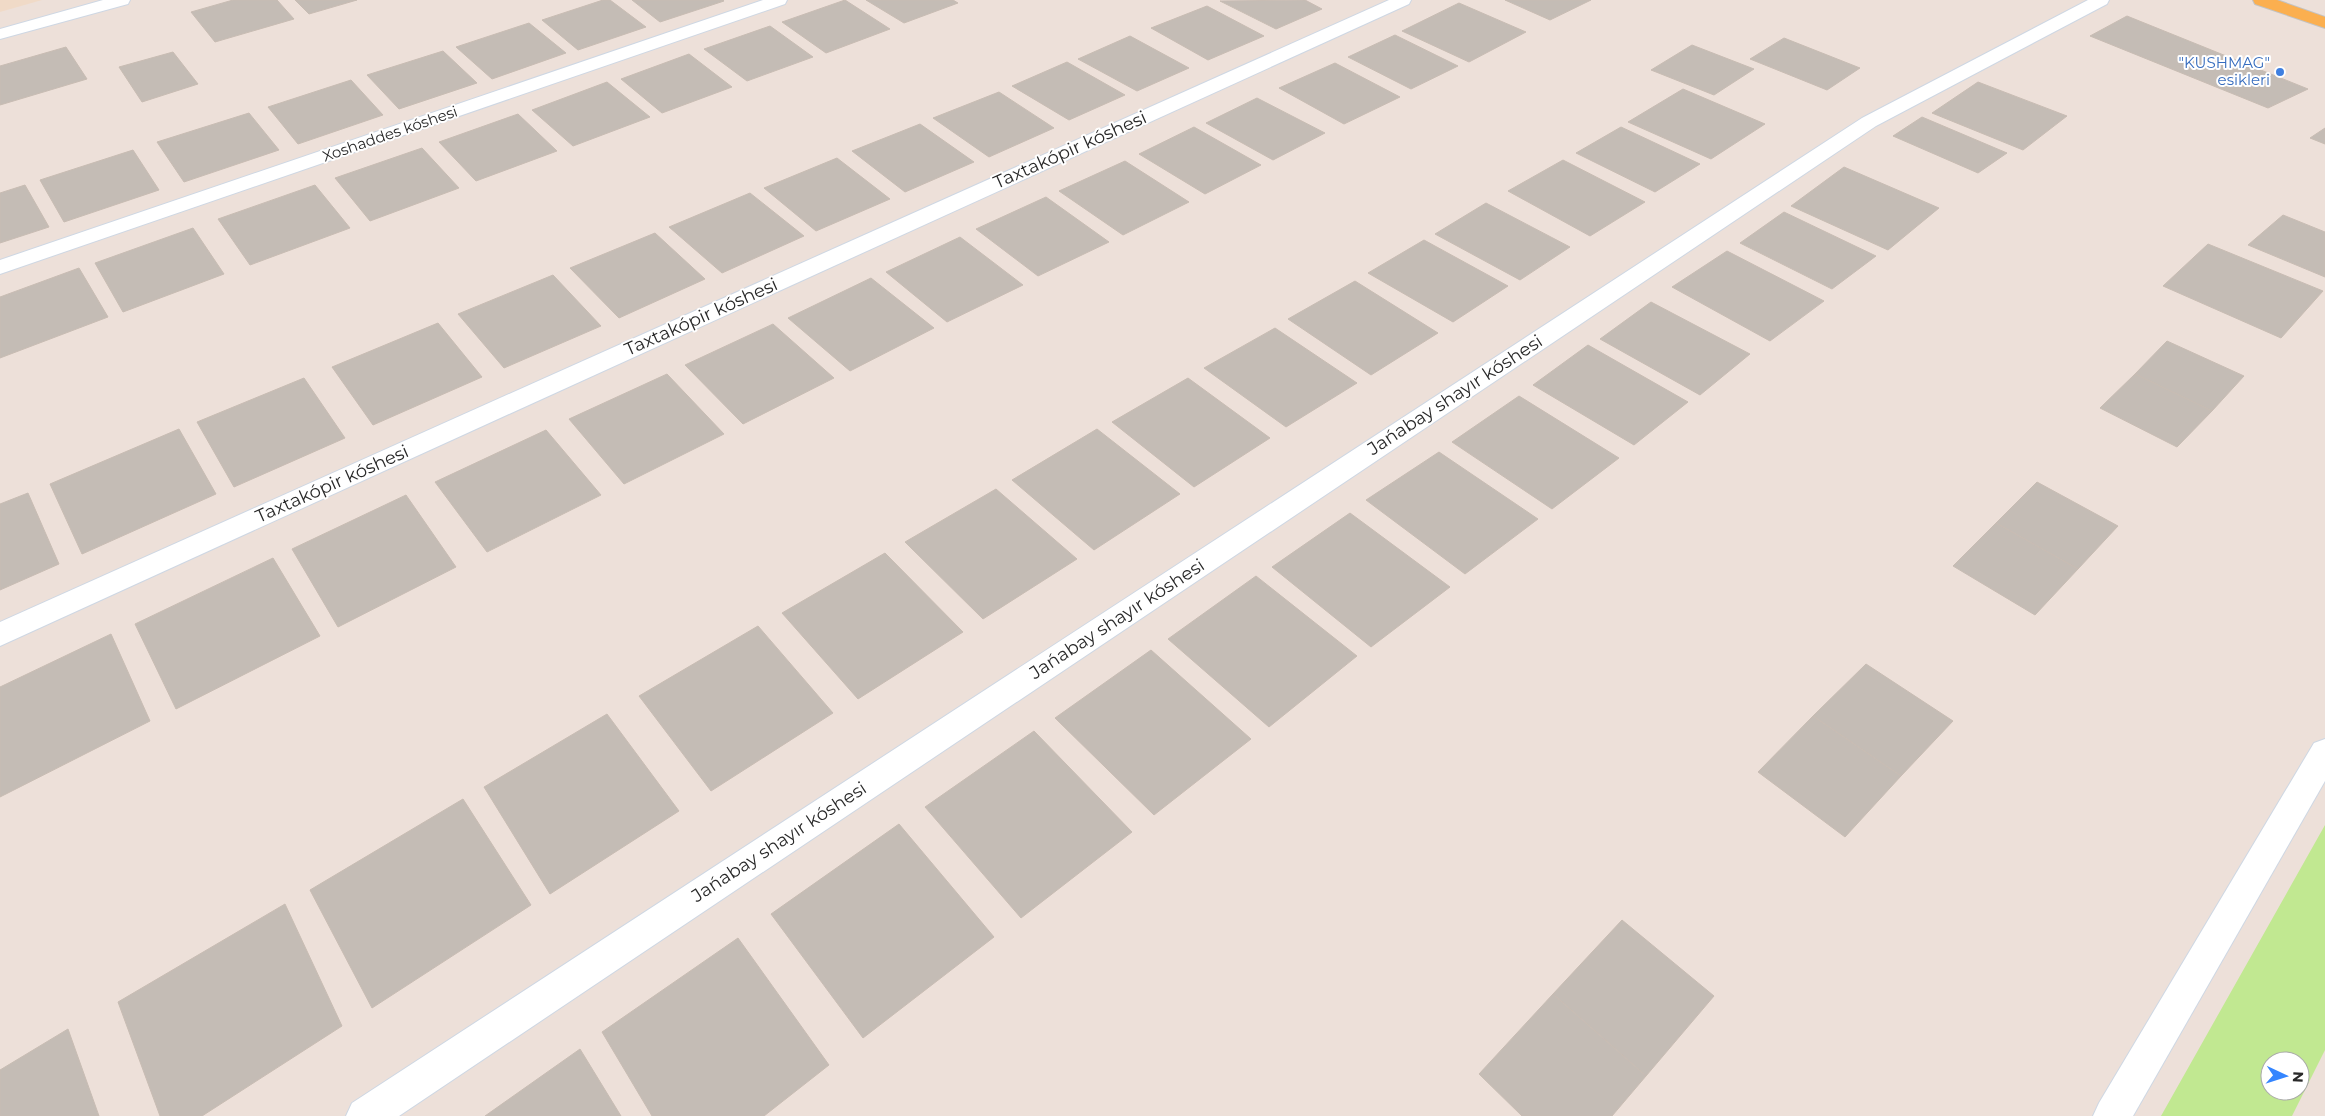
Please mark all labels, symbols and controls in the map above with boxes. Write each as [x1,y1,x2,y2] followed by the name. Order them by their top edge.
[2178,53,2270,89] place label: "KUSHMAG" esikleri
[2274,66,2286,78] marker: "KUSHMAG" esikleri
[320,101,460,166] street label: Xoshaddes kóshesi
[990,106,1150,194] street label: Taxtakópir kóshesi
[621,273,781,361] street label: Taxtakópir kóshesi
[1363,330,1547,460] street label: Jańabay shayır kóshesi
[252,440,412,528] street label: Taxtakópir kóshesi
[1025,554,1209,684] street label: Jańabay shayır kóshesi
[687,777,871,907] street label: Jańabay shayır kóshesi
[2260,1051,2310,1101] north arrow
[2289,1071,2307,1083] text: N

